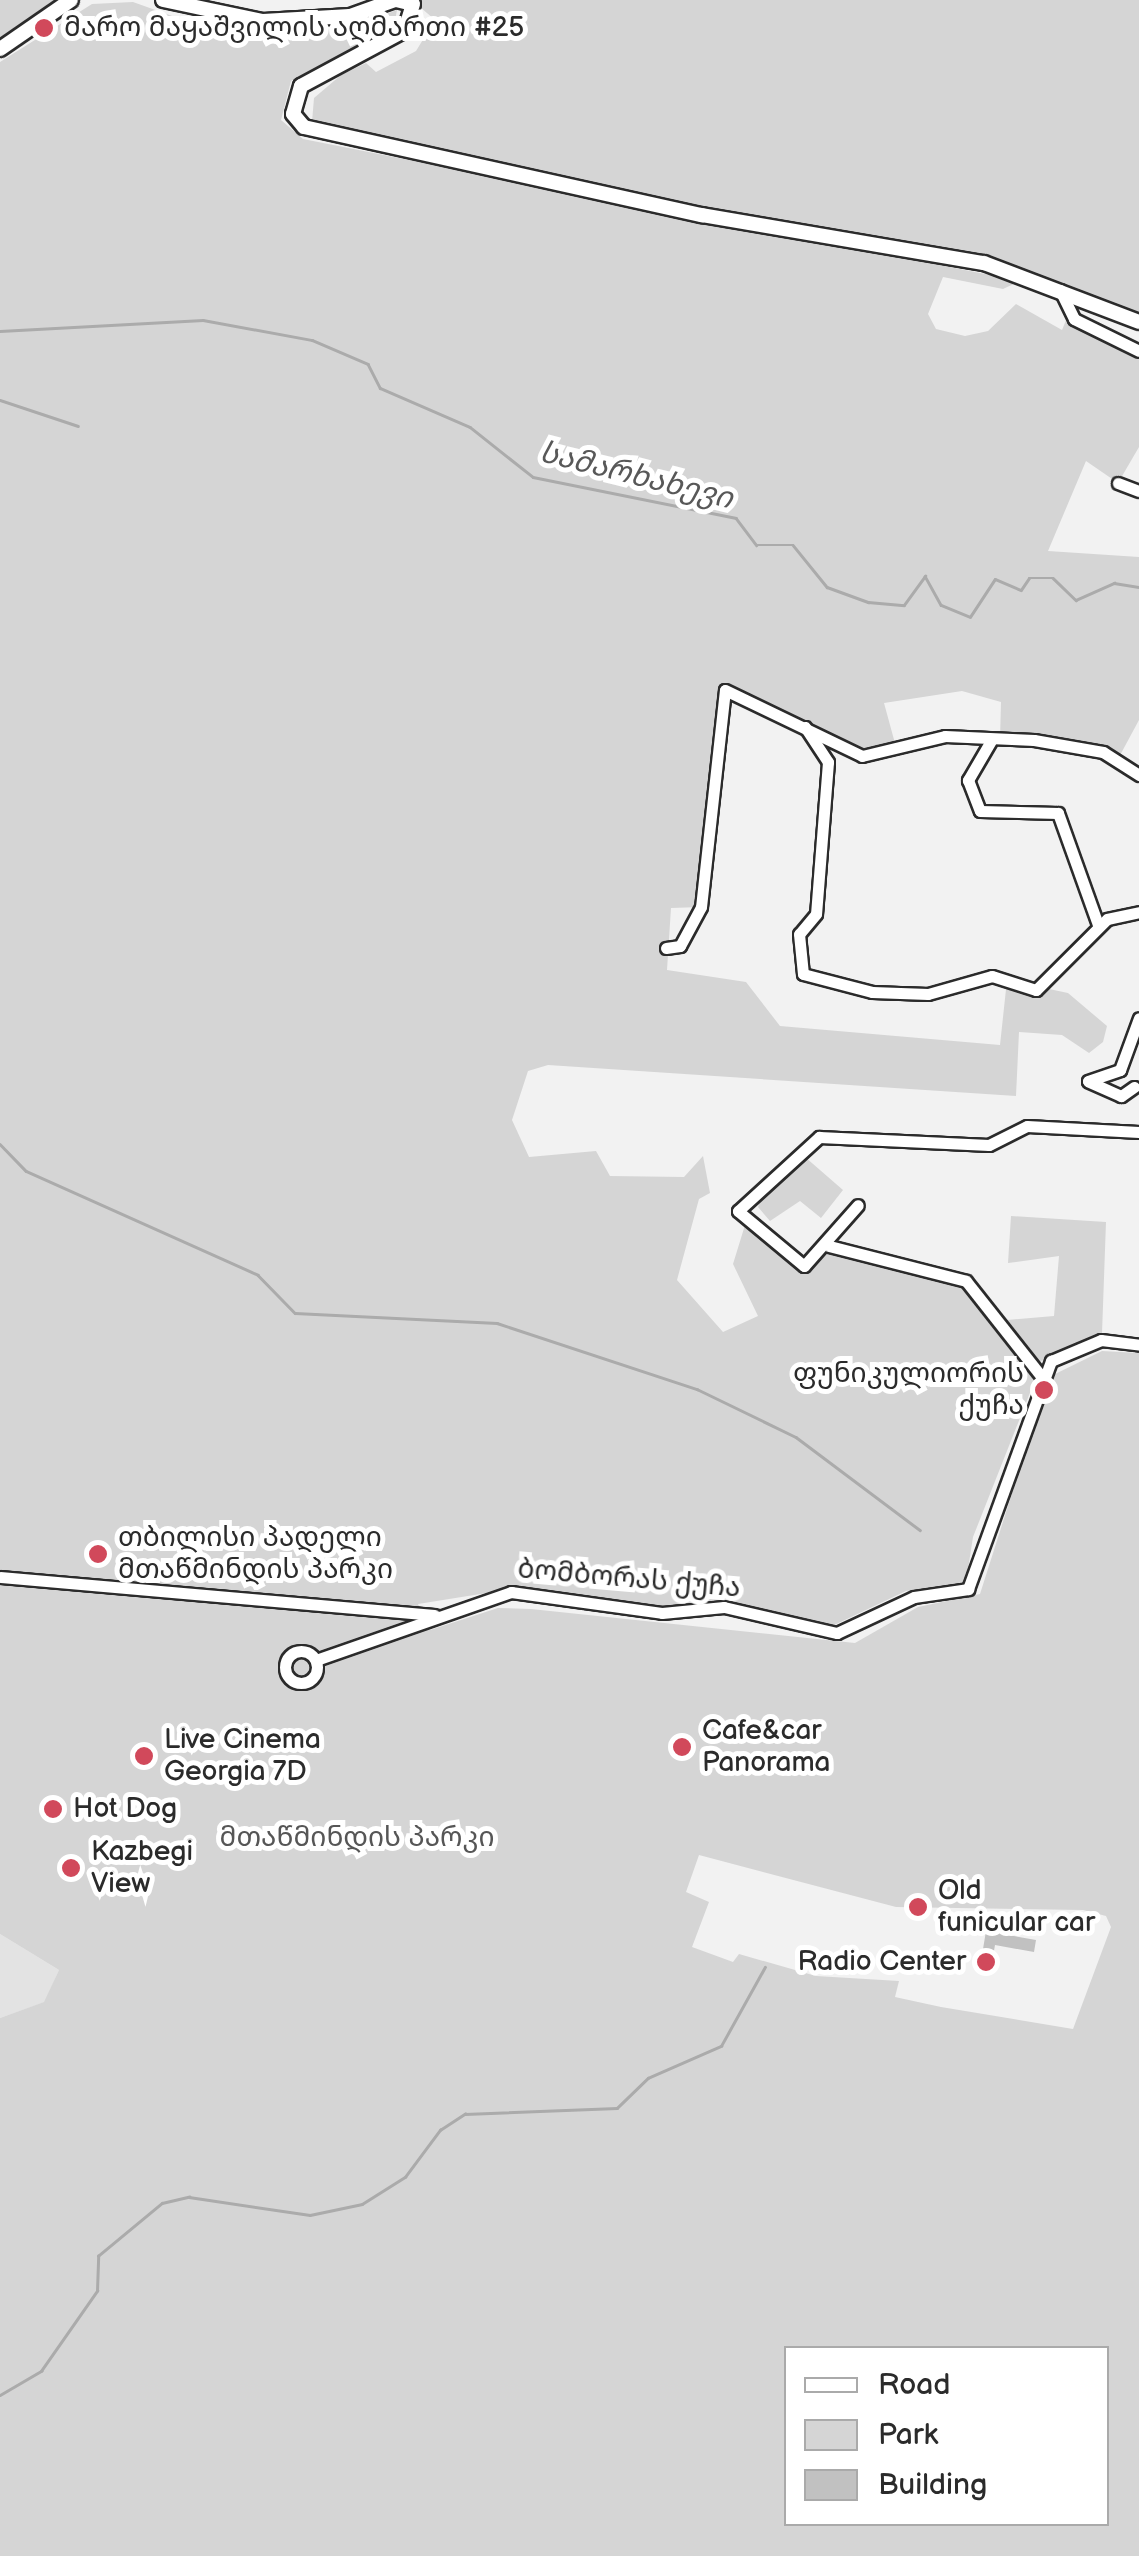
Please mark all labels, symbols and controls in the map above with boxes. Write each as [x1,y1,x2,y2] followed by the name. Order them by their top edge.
[64,11,524,45] place label: მარო მაყაშვილის აღმართი #25
[33,17,55,39] marker: მარო მაყაშვილის აღმართი #25
[536,435,736,517] water label: სამარხახევი
[793,1357,1024,1423] place label: ფუნიკულიორის ქუჩა
[1033,1379,1055,1401] marker: ფუნიკულიორის ქუჩა
[118,1521,393,1587] place label: თბილისი პადელი მთაწმინდის პარკი
[87,1543,109,1565] marker: თბილისი პადელი მთაწმინდის პარკი
[516,1553,742,1605] street label: ბომბორას ქუჩა
[702,1714,830,1780] place label: Cafe&car Panorama
[164,1723,321,1789] place label: Live Cinema Georgia 7D
[671,1736,693,1758] marker: Cafe&car Panorama
[133,1745,155,1767] marker: Live Cinema Georgia 7D
[73,1792,177,1826] place label: Hot Dog
[42,1798,64,1820] marker: Hot Dog
[220,1821,494,1855] park label: მთაწმინდის პარკი
[91,1835,193,1901] place label: Kazbegi View
[60,1857,82,1879] marker: Kazbegi View
[938,1874,1095,1940] place label: Old funicular car
[907,1896,929,1918] marker: Old funicular car
[797,1945,966,1979] place label: Radio Center
[975,1951,997,1973] marker: Radio Center
[784,2346,1109,2526] legend
[878,2367,951,2403] text: Road
[878,2417,938,2453] text: Park
[878,2467,987,2503] text: Building

